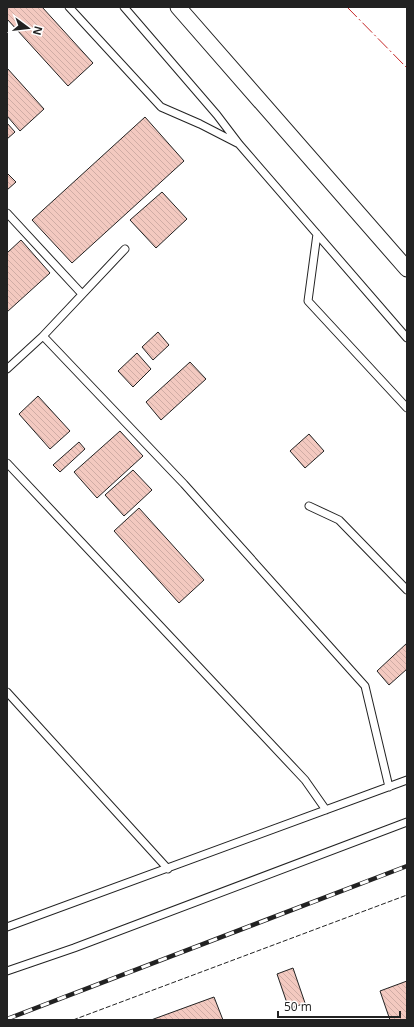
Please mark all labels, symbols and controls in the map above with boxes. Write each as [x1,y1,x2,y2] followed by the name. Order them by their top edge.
[8,8,48,48] north arrow
[30,24,47,37] text: N
[278,993,400,1019] scale bar
[284,998,312,1015] text: 50 m

